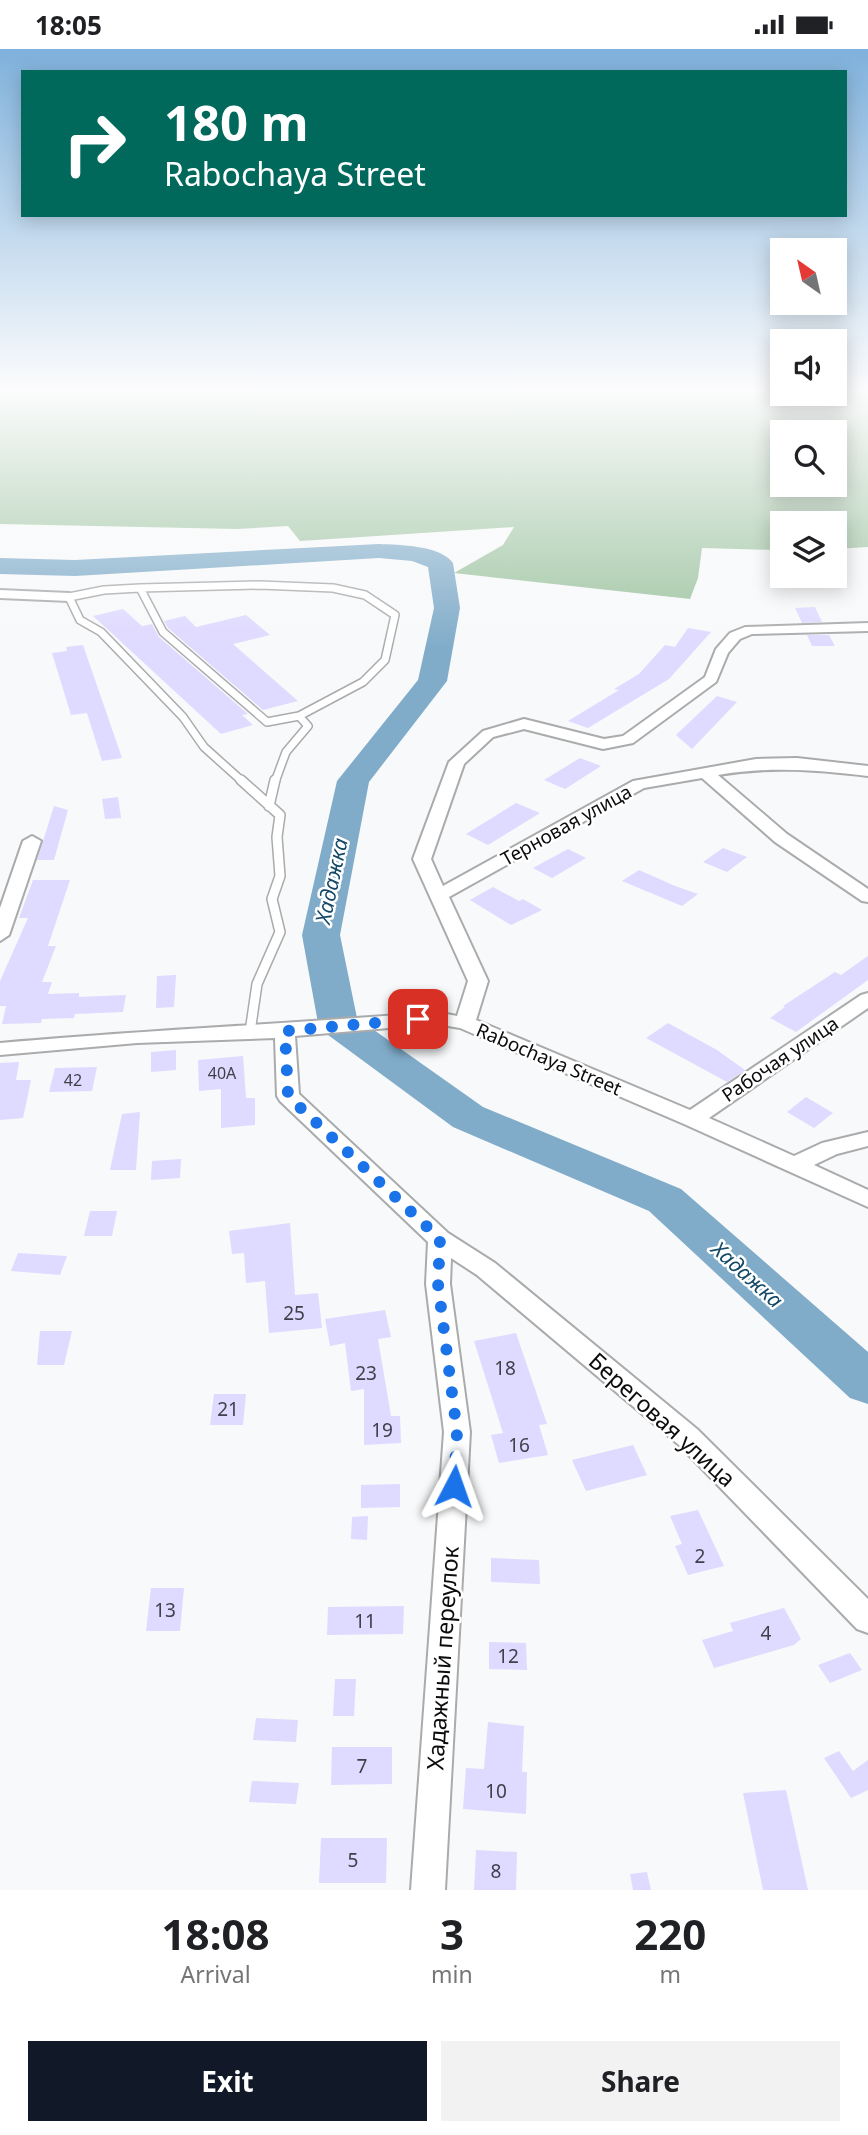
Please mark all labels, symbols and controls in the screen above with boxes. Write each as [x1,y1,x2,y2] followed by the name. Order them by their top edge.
[35,7,102,43] text: 18:05
[164,89,309,155] text: 180 m
[49,98,140,189] icon: right
[164,152,426,195] text: Rabochaya Street
[770,238,847,315] north arrow
[770,238,847,588] map controls
[770,329,847,406] button: sound
[770,420,847,497] button: search
[770,511,847,588] button: layers
[496,778,636,872] street label: Терновая улица
[308,835,354,928] water label: Хадажка
[388,989,448,1049] pin
[399,1000,437,1038] icon: arrive
[717,1010,843,1108] street label: Рабочая улица
[472,1017,626,1101] street label: Rabochaya Street
[208,1062,237,1084] house number: 40А
[64,1069,82,1091] house number: 42
[704,1233,789,1314] water label: Хадажка
[283,1300,305,1326] house number: 25
[582,1345,743,1494] street label: Береговая улица
[494,1355,516,1381] house number: 18
[355,1360,377,1386] house number: 23
[217,1396,239,1422] house number: 21
[371,1417,393,1443] house number: 19
[508,1432,530,1458] house number: 16
[417,1449,491,1523] position arrow
[695,1543,705,1569] house number: 2
[418,1544,466,1771] street label: Хадажный переулок
[154,1597,176,1623] house number: 13
[354,1608,376,1634] house number: 11
[761,1620,772,1646] house number: 4
[497,1643,519,1669] house number: 12
[357,1753,367,1779] house number: 7
[485,1778,507,1804] house number: 10
[348,1847,358,1873] house number: 5
[491,1858,501,1884] house number: 8
[162,1905,269,1962] text: 18:08
[440,1905,464,1962] text: 3
[634,1905,706,1962] text: 220
[180,1958,251,1990] text: Arrival
[431,1958,473,1990] text: min
[660,1958,681,1990] text: m
[28,2041,427,2121] button: Exit
[441,2041,840,2121] button: Share

